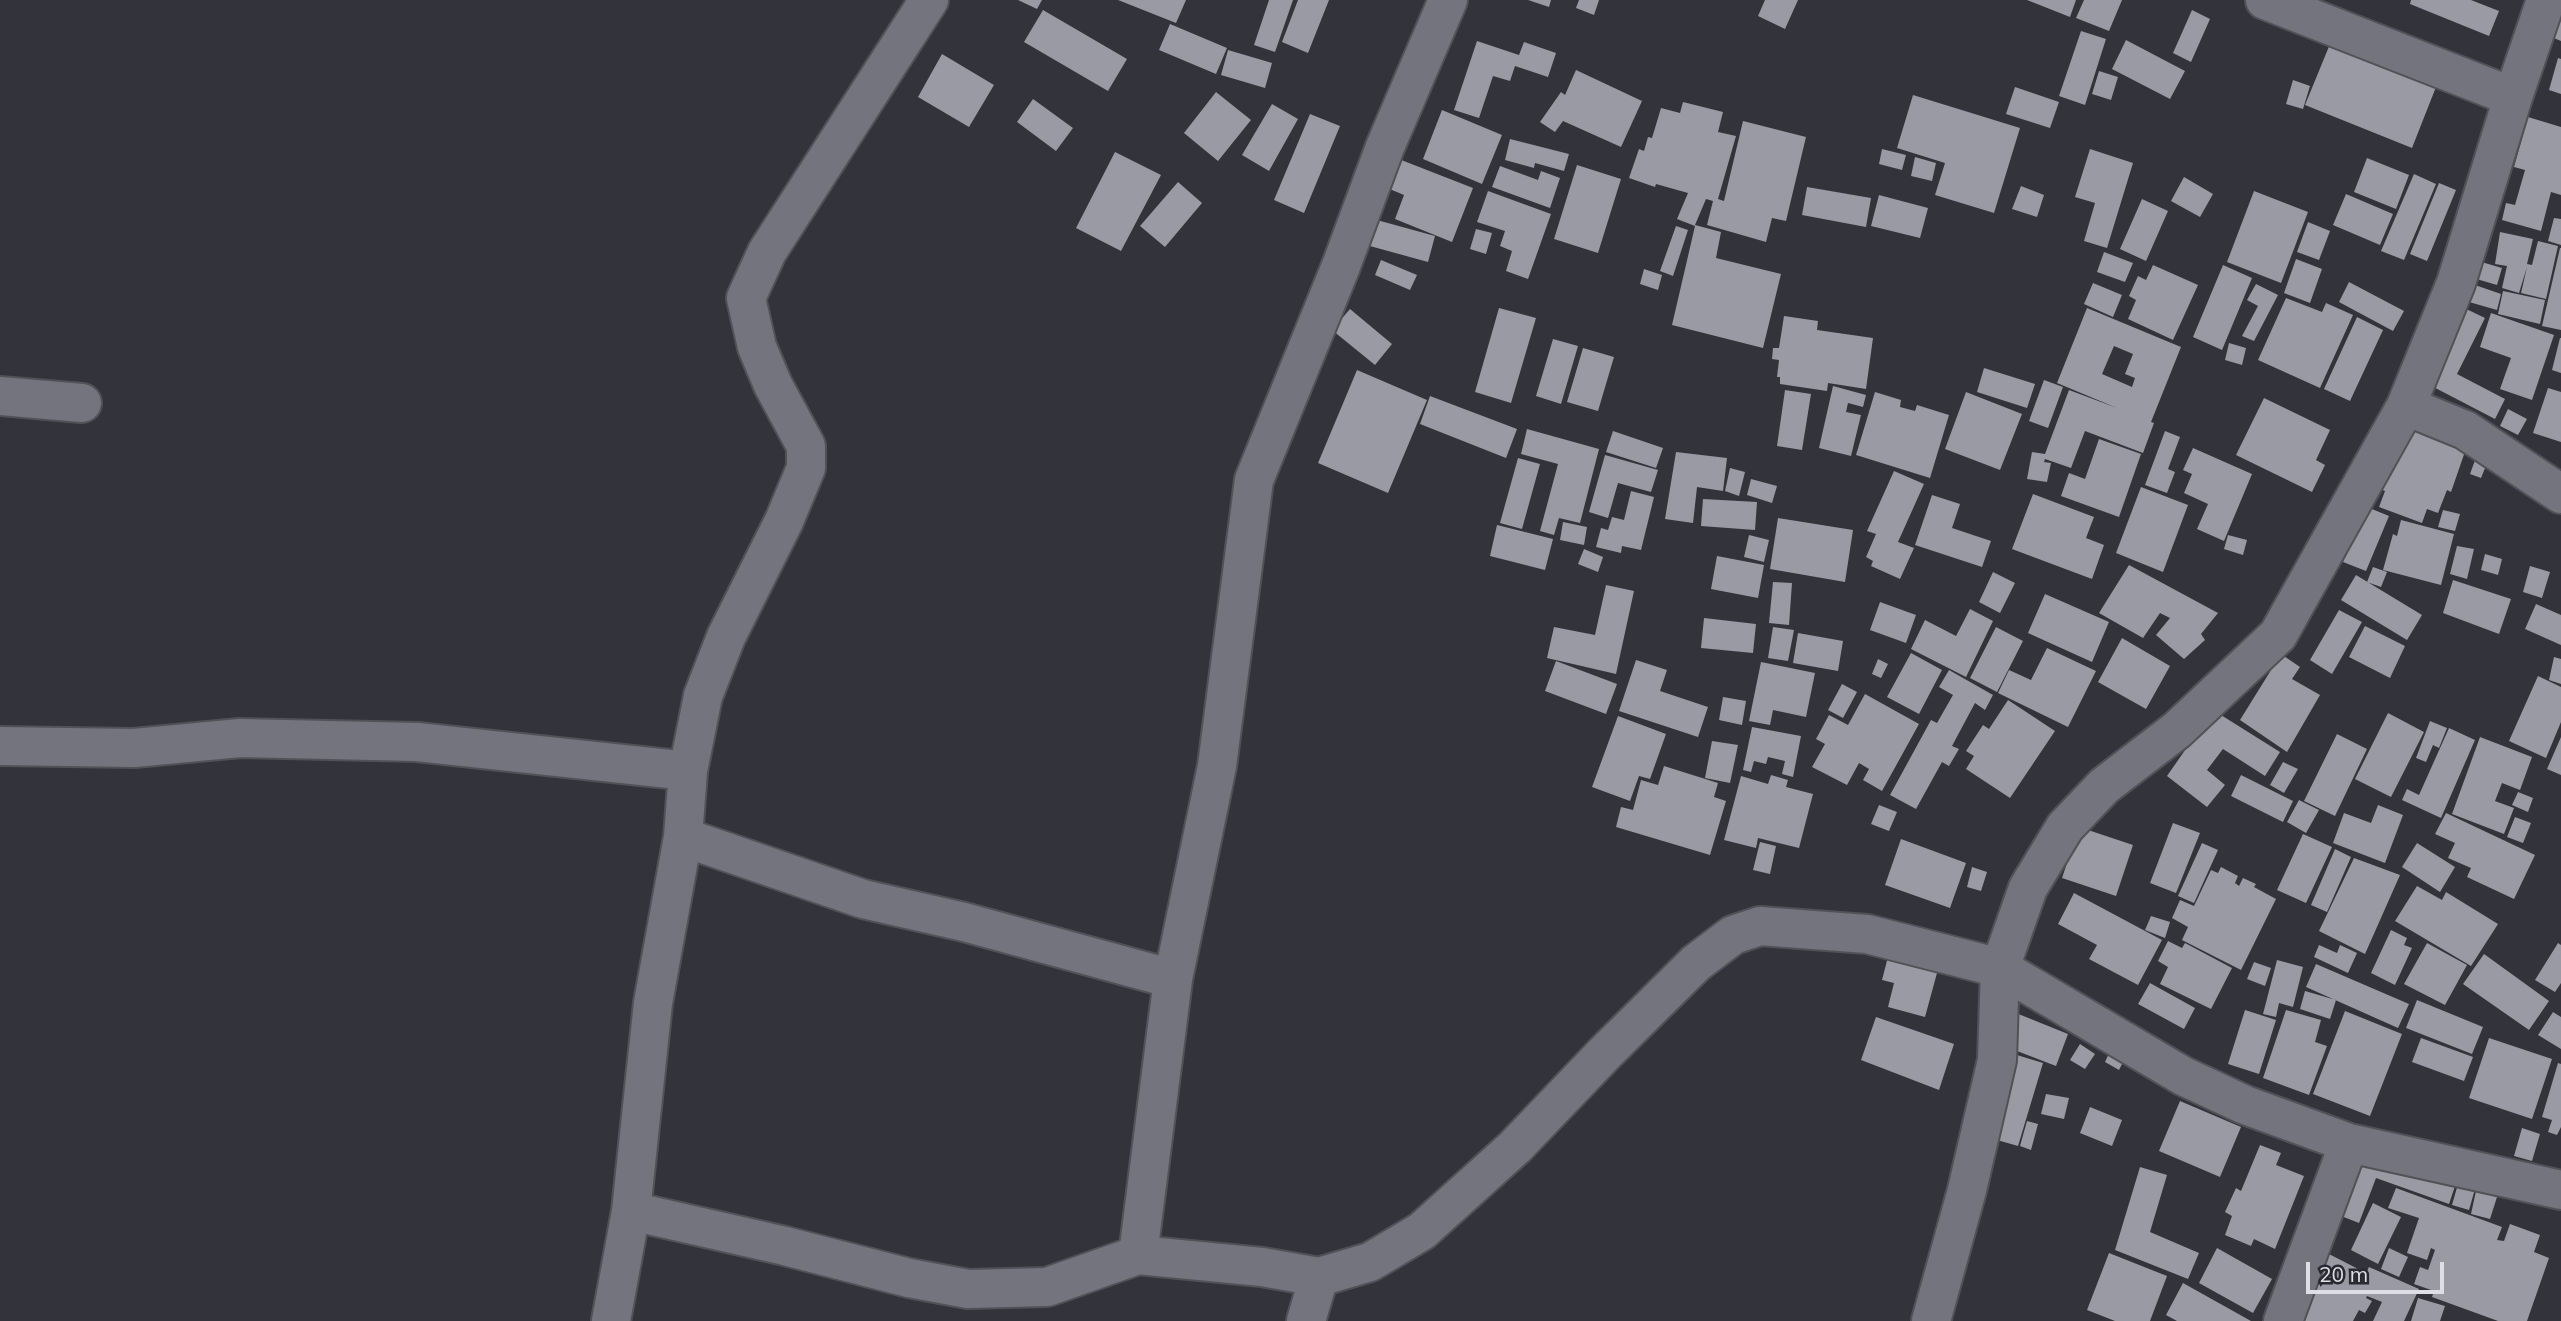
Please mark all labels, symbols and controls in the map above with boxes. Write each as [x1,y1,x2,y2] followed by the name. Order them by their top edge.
[2309,1248,2447,1292] scale bar
[2319,1261,2368,1287] text: 20 m

